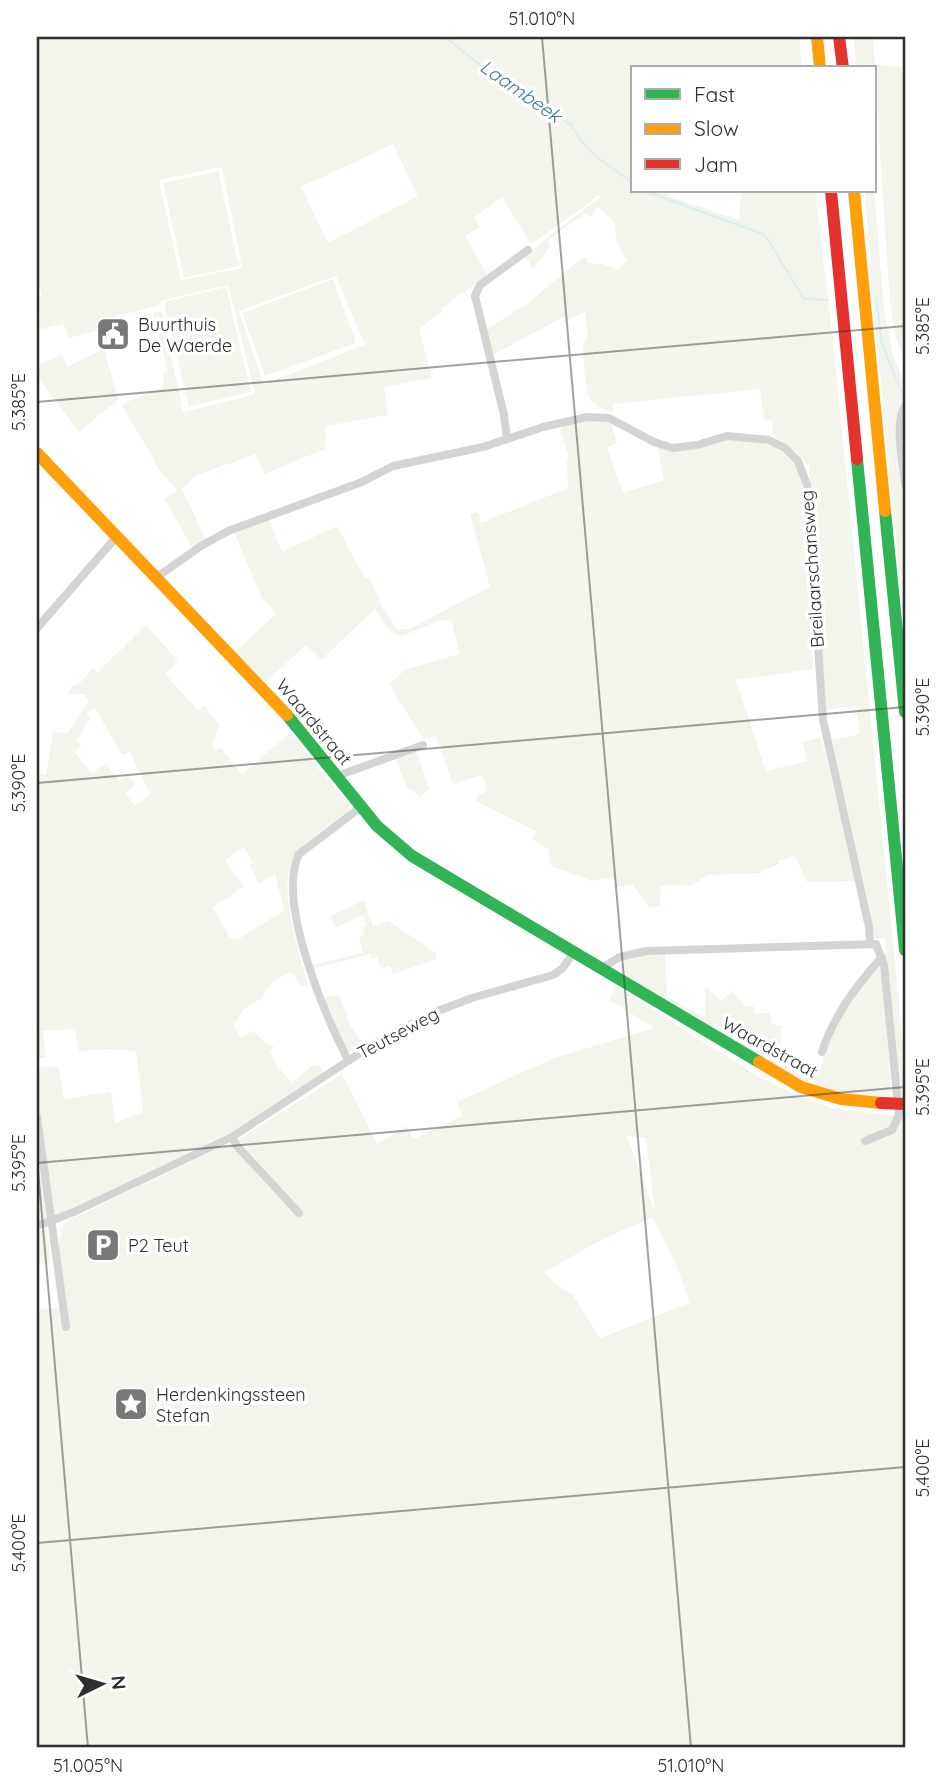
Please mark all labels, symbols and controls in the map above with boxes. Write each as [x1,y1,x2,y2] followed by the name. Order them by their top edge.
[509,7,575,30] text: 51.010°N
[476,54,568,129] water label: Laambeek
[631,66,876,192] legend
[694,81,735,107] text: Fast
[694,115,739,141] text: Slow
[694,151,738,177] text: Jam
[911,297,934,355] text: 5.385°E
[138,313,232,357] place label: Buurthuis De Waerde
[94,315,132,353] public building icon: Buurthuis De Waerde
[7,373,30,431] text: 5.385°E
[795,489,829,649] street label: Breilaarschansweg
[271,674,357,770] street label: Waardstraat
[911,677,934,737] text: 5.390°E
[7,753,30,813] text: 5.390°E
[353,1002,443,1064] street label: Teutseweg
[718,1011,822,1083] street label: Waardstraat
[911,1058,934,1116] text: 5.395°E
[7,1134,30,1192] text: 5.395°E
[84,1226,122,1264] parking icon: P2 Teut
[128,1234,189,1257] place label: P2 Teut
[156,1383,306,1427] place label: Herdenkingssteen Stefan
[112,1385,150,1423] place icon: Herdenkingssteen Stefan
[911,1438,934,1498] text: 5.400°E
[7,1513,30,1573] text: 5.400°E
[66,1648,136,1718] north arrow
[106,1675,131,1691] text: N
[53,1754,123,1777] text: 51.005°N
[658,1754,724,1777] text: 51.010°N

